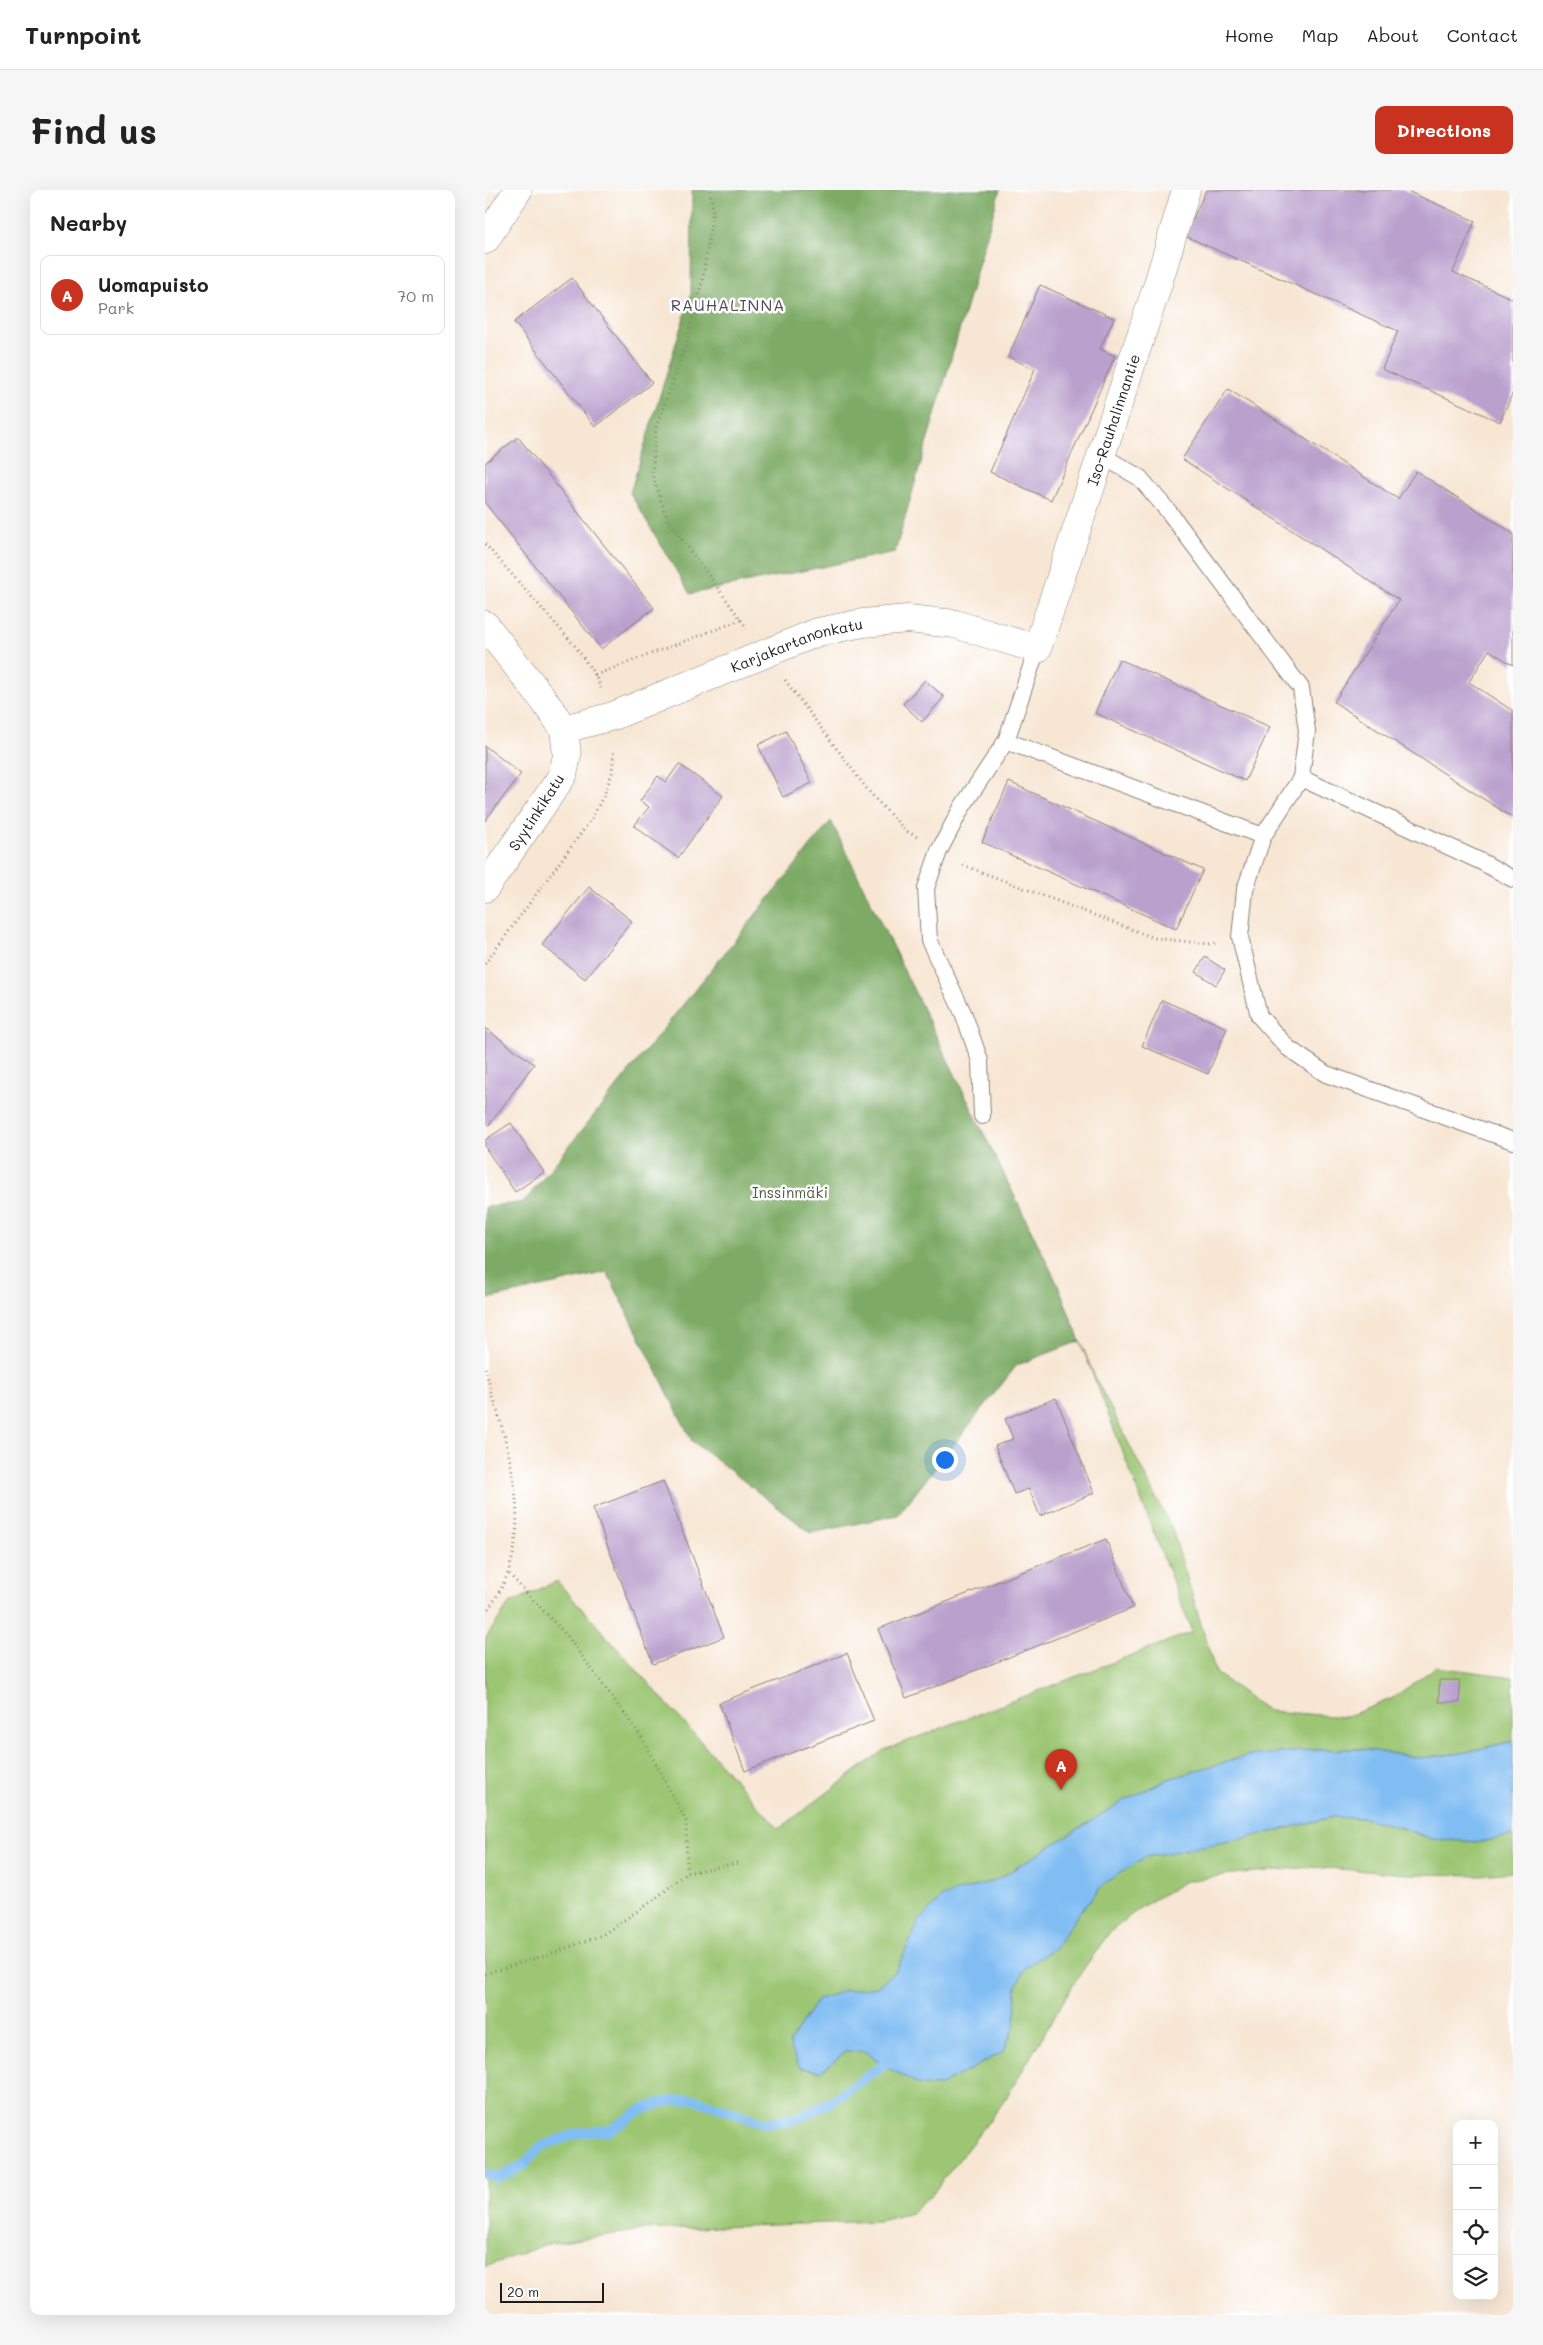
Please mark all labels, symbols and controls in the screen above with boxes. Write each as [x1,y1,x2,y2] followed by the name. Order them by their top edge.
[25,19,141,50] text: Turnpoint
[1225,23,1274,47] text: Home
[1302,23,1338,47] text: Map
[1366,23,1419,47] text: About
[1447,23,1518,47] text: Contact
[1375,106,1513,154] button: Directions
[30,107,157,153] text: Find us
[50,209,127,236] text: Nearby
[98,272,209,297] text: Uomapuisto
[61,285,73,306] text: A
[397,285,434,306] text: 70 m
[671,294,785,315] district label: RAUHALINNA
[98,297,134,318] text: Park
[1082,351,1144,488] street label: Iso-Rauhalinnantie
[728,613,864,677] street label: Karjakartanonkatu
[504,770,568,854] street label: Syytinkikatu
[752,1182,828,1202] park label: Inssinmäki
[932,1447,958,1473] your location
[1045,1749,1077,1790] pin: A
[1453,2120,1498,2300] map controls
[1453,2120,1498,2165] button: +
[1453,2165,1498,2210] button: −
[1453,2210,1498,2255] button: locate
[1453,2255,1498,2300] button: layers
[500,2280,604,2303] scale bar
[507,2282,539,2301] text: 20 m

